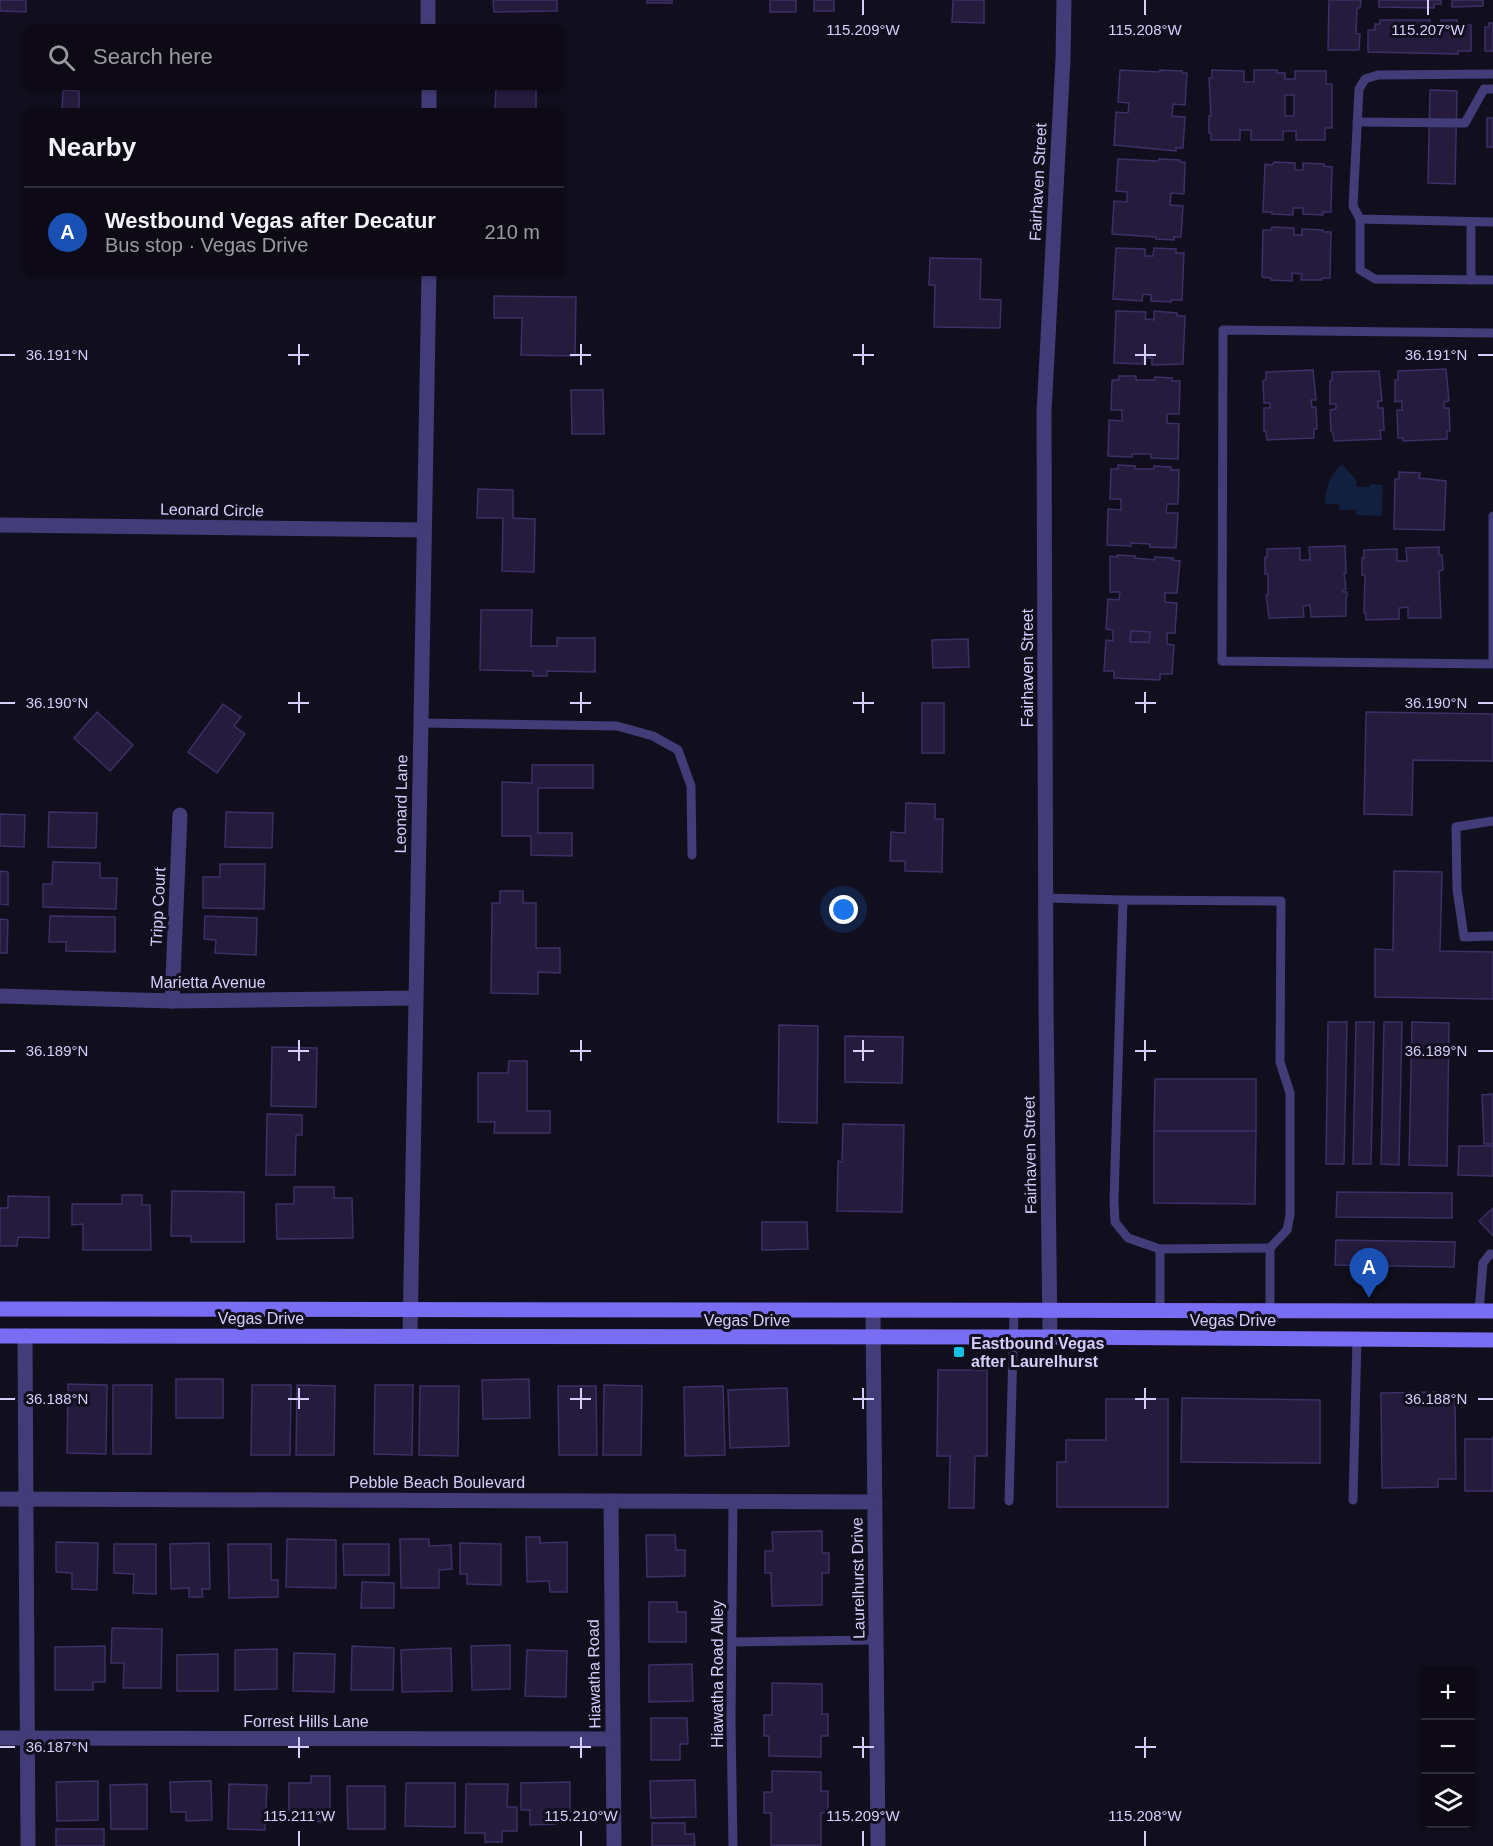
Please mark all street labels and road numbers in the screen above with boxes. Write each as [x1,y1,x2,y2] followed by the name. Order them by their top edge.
[1026,122,1050,242] street label: Fairhaven Street
[160,501,264,519] street label: Leonard Circle
[1019,608,1036,727] street label: Fairhaven Street
[392,754,410,854] street label: Leonard Lane
[147,866,169,947] street label: Tripp Court
[150,974,266,991] street label: Marietta Avenue
[1020,1095,1040,1214] street label: Fairhaven Street
[218,1310,304,1327] street label: Vegas Drive
[704,1312,790,1329] street label: Vegas Drive
[1190,1312,1276,1329] street label: Vegas Drive
[349,1474,525,1491] street label: Pebble Beach Boulevard
[848,1517,868,1639] street label: Laurelhurst Drive
[709,1600,726,1748] street label: Hiawatha Road Alley
[585,1619,603,1729] street label: Hiawatha Road
[243,1713,369,1730] street label: Forrest Hills Lane

